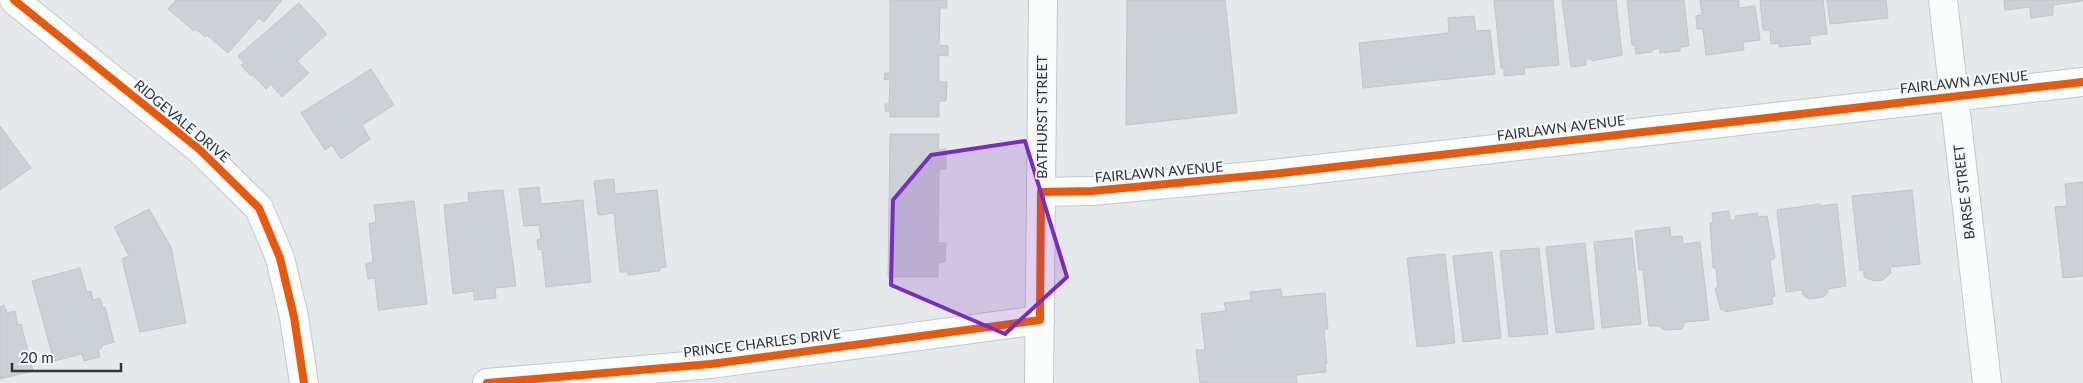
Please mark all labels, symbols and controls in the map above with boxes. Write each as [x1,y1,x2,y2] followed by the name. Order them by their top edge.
[1033,55,1050,179] street label: BATHURST STREET
[1899,66,2029,97] street label: FAIRLAWN AVENUE
[131,76,234,166] street label: RIDGEVALE DRIVE
[1496,111,1626,144] street label: FAIRLAWN AVENUE
[1949,143,1978,240] street label: BARSE STREET
[1094,157,1224,186] street label: FAIRLAWN AVENUE
[682,324,842,361] street label: PRINCE CHARLES DRIVE
[12,340,121,372] scale bar
[20,348,54,366] text: 20 m

